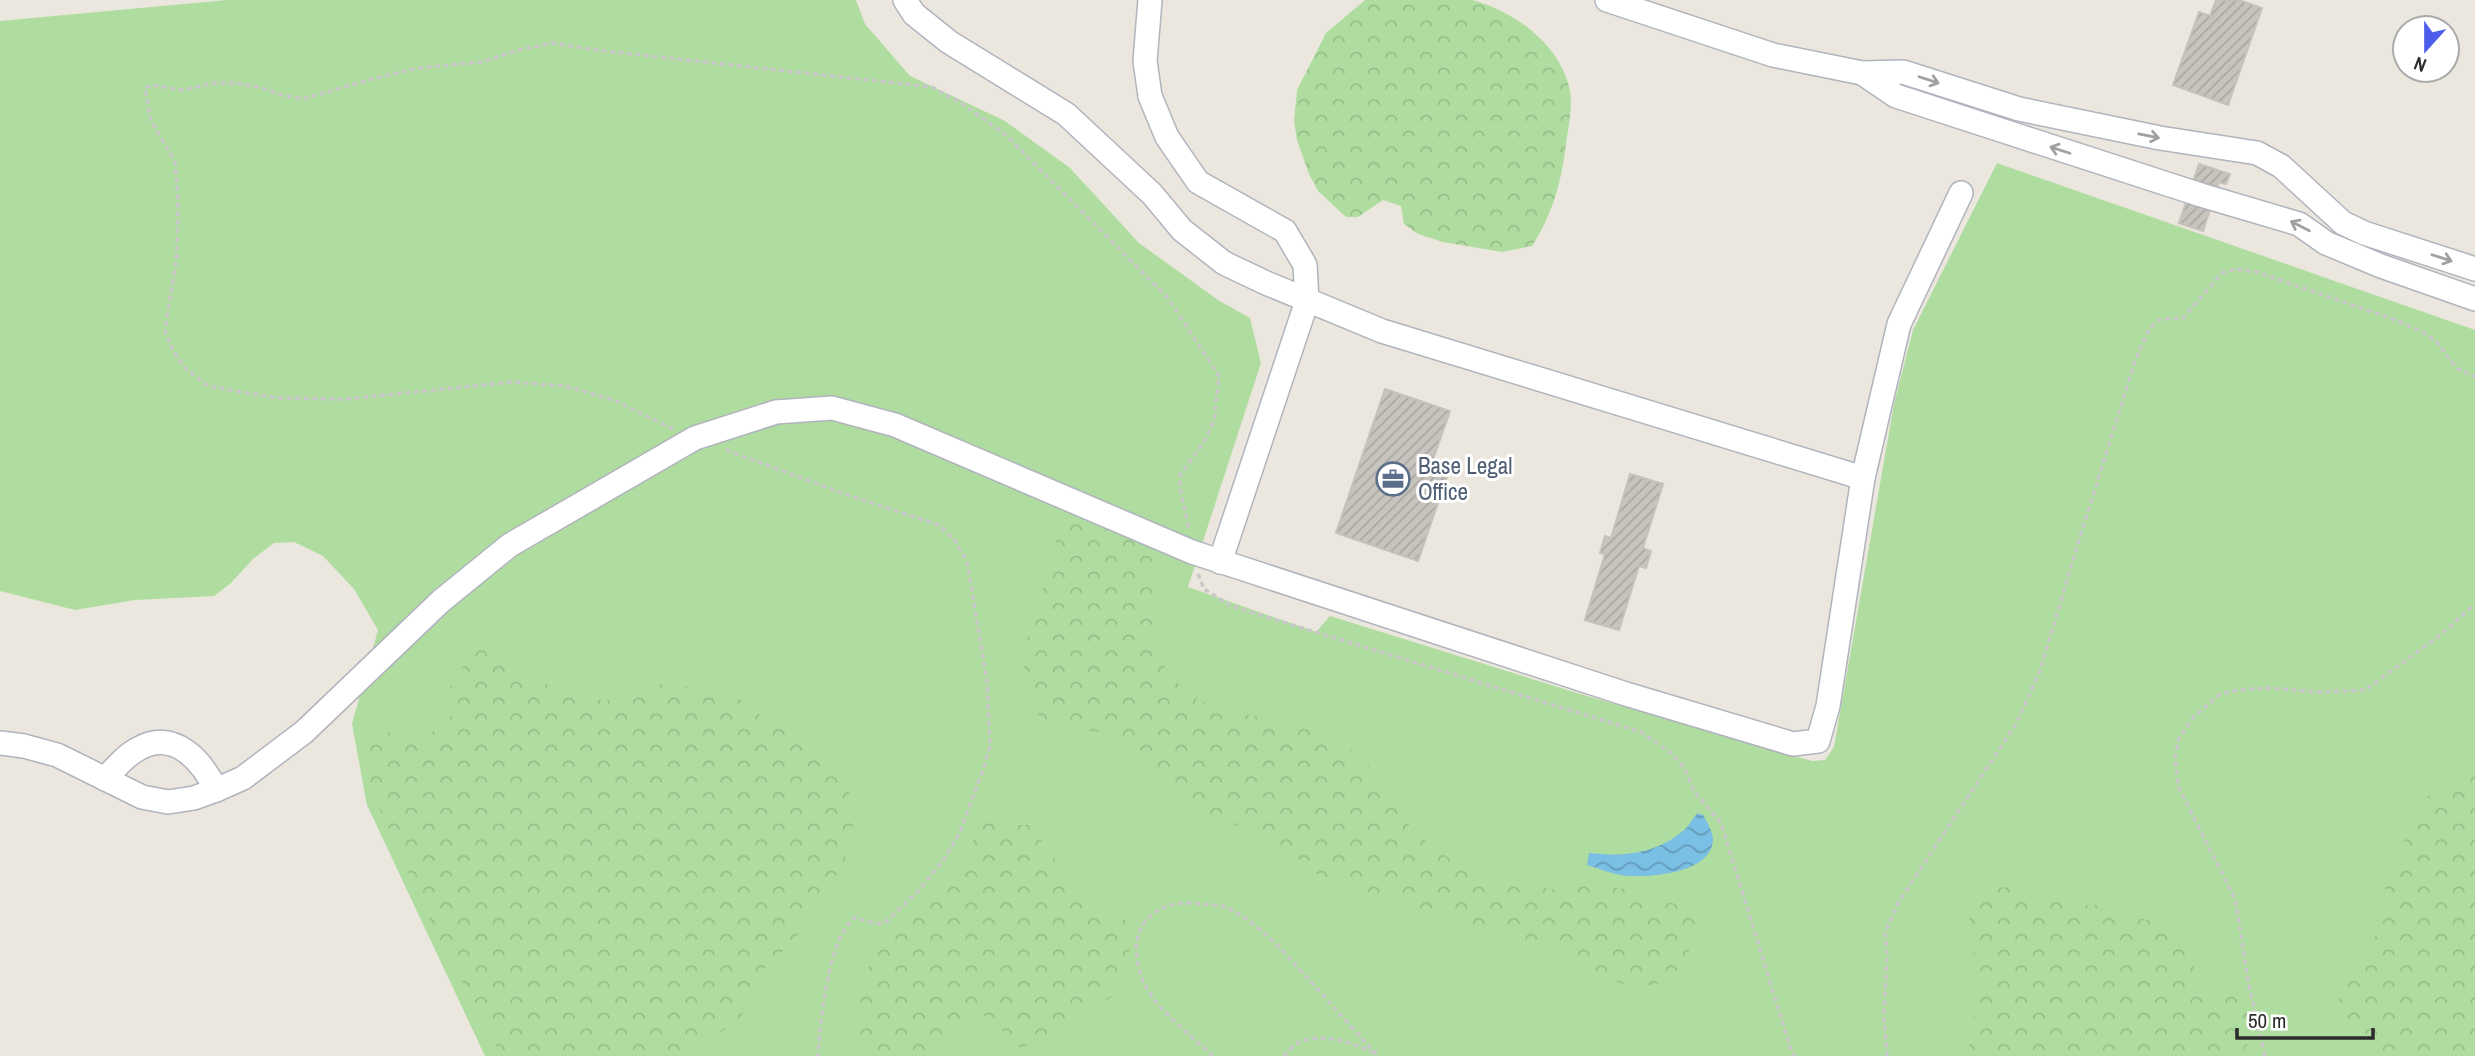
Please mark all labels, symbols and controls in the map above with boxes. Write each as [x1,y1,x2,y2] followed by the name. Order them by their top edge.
[2391,14,2461,84] north arrow
[2410,51,2430,79] text: N
[1918,75,1940,88] one-way arrow
[2137,130,2160,144] one-way arrow
[2049,142,2071,155] one-way arrow
[2290,219,2310,233] one-way arrow
[2430,253,2452,265] one-way arrow
[1418,450,1512,507] place label: Base Legal Office
[1374,460,1412,498] office icon: Base Legal Office
[2237,996,2374,1040] scale bar
[2248,1006,2286,1035] text: 50 m

